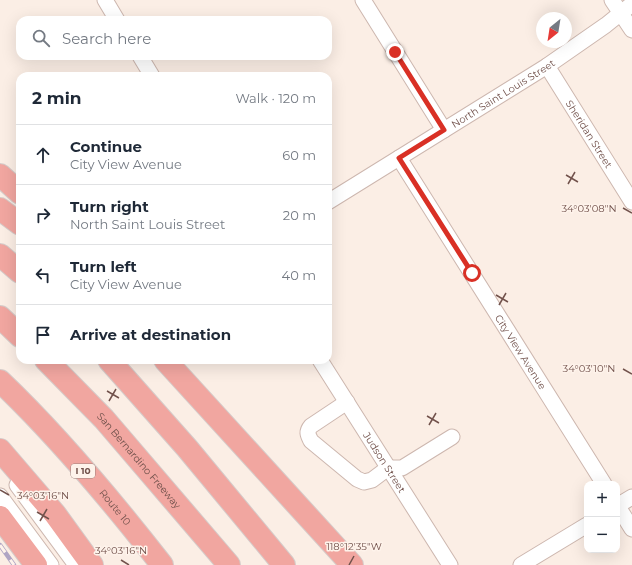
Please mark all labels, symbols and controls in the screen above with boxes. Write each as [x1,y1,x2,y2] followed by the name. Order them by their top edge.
[536,12,572,48] north arrow
[16,16,332,60] search box
[30,27,52,49] icon: search
[62,29,151,48] text: Search here
[386,43,404,61] route end
[449,57,558,131] street label: North Saint Louis Street
[32,88,82,108] text: 2 min
[235,90,316,106] text: Walk · 120 m
[563,98,615,171] street label: Sheridan Street
[70,137,142,156] text: Continue
[32,144,54,166] icon: ahead
[282,147,316,163] text: 60 m
[70,156,182,172] text: City View Avenue
[70,197,149,216] text: Turn right
[561,202,617,215] text: 34°03'08"N
[32,204,54,226] icon: right
[283,207,316,223] text: 20 m
[70,216,225,232] text: North Saint Louis Street
[70,257,137,276] text: Turn left
[32,264,54,286] icon: left
[463,264,481,282] route start
[282,267,316,283] text: 40 m
[70,276,182,292] text: City View Avenue
[492,312,549,392] street label: City View Avenue
[32,324,54,346] icon: arrive
[70,325,231,344] text: Arrive at destination
[563,362,615,375] text: 34°03'10"N
[94,410,184,512] street label: San Bernardino Freeway
[360,429,408,495] street label: Judson Street
[71,464,95,478] road number: I 10
[584,481,620,553] map controls
[584,481,620,517] button: +
[96,487,134,528] street label: Route 10
[17,489,69,502] text: 34°03'16"N
[584,517,620,553] button: −
[326,540,382,553] text: 118°12'35"W
[95,544,147,557] text: 34°03'16"N

